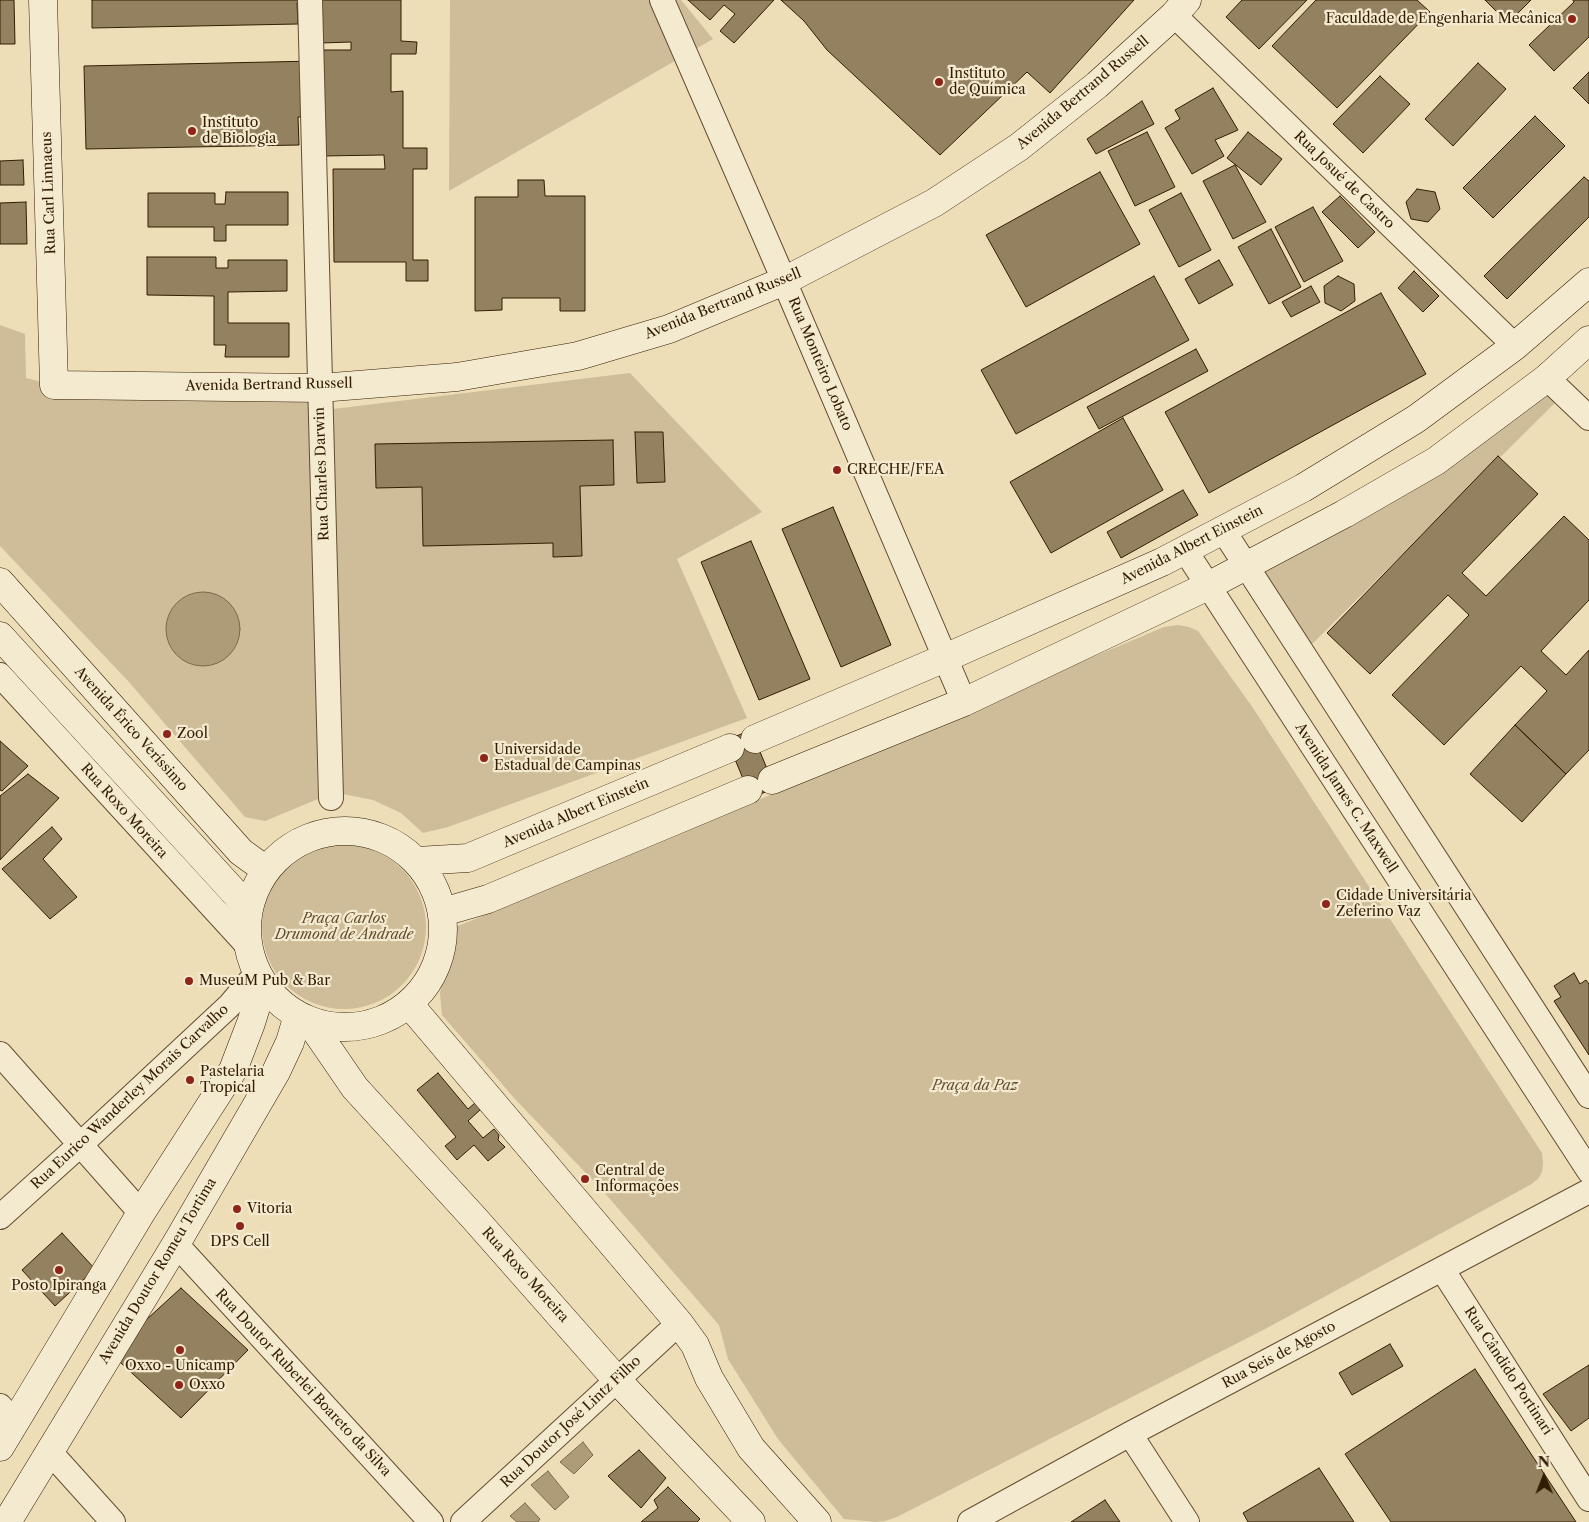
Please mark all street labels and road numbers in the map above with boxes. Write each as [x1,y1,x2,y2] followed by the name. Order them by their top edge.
[1014,33,1152,153] street label: Avenida Bertrand Russell
[1290,128,1398,232] street label: Rua Josué de Castro
[38,131,60,255] street label: Rua Carl Linnaeus
[642,265,804,343] street label: Avenida Bertrand Russell
[784,295,856,433] street label: Rua Monteiro Lobato
[185,375,353,395] street label: Avenida Bertrand Russell
[311,407,333,541] street label: Rua Charles Darwin
[1118,502,1266,588] street label: Avenida Albert Einstein
[71,663,191,795] street label: Avenida Érico Veríssimo
[1291,720,1401,876] street label: Avenida James C. Maxwell
[77,760,171,862] street label: Rua Roxo Moreira
[500,775,652,851] street label: Avenida Albert Einstein
[28,1001,232,1193] street label: Rua Eurico Wanderley Morais Carvalho
[96,1175,220,1367] street label: Avenida Doutor Romeu Tortima
[478,1224,572,1326] street label: Rua Roxo Moreira
[212,1286,394,1480] street label: Rua Doutor Ruberlei Boareto da Silva
[1460,1304,1556,1438] street label: Rua Cândido Portinari
[1219,1318,1339,1392] street label: Rua Seis de Agosto
[497,1353,645,1491] street label: Rua Doutor José Lintz Filho

